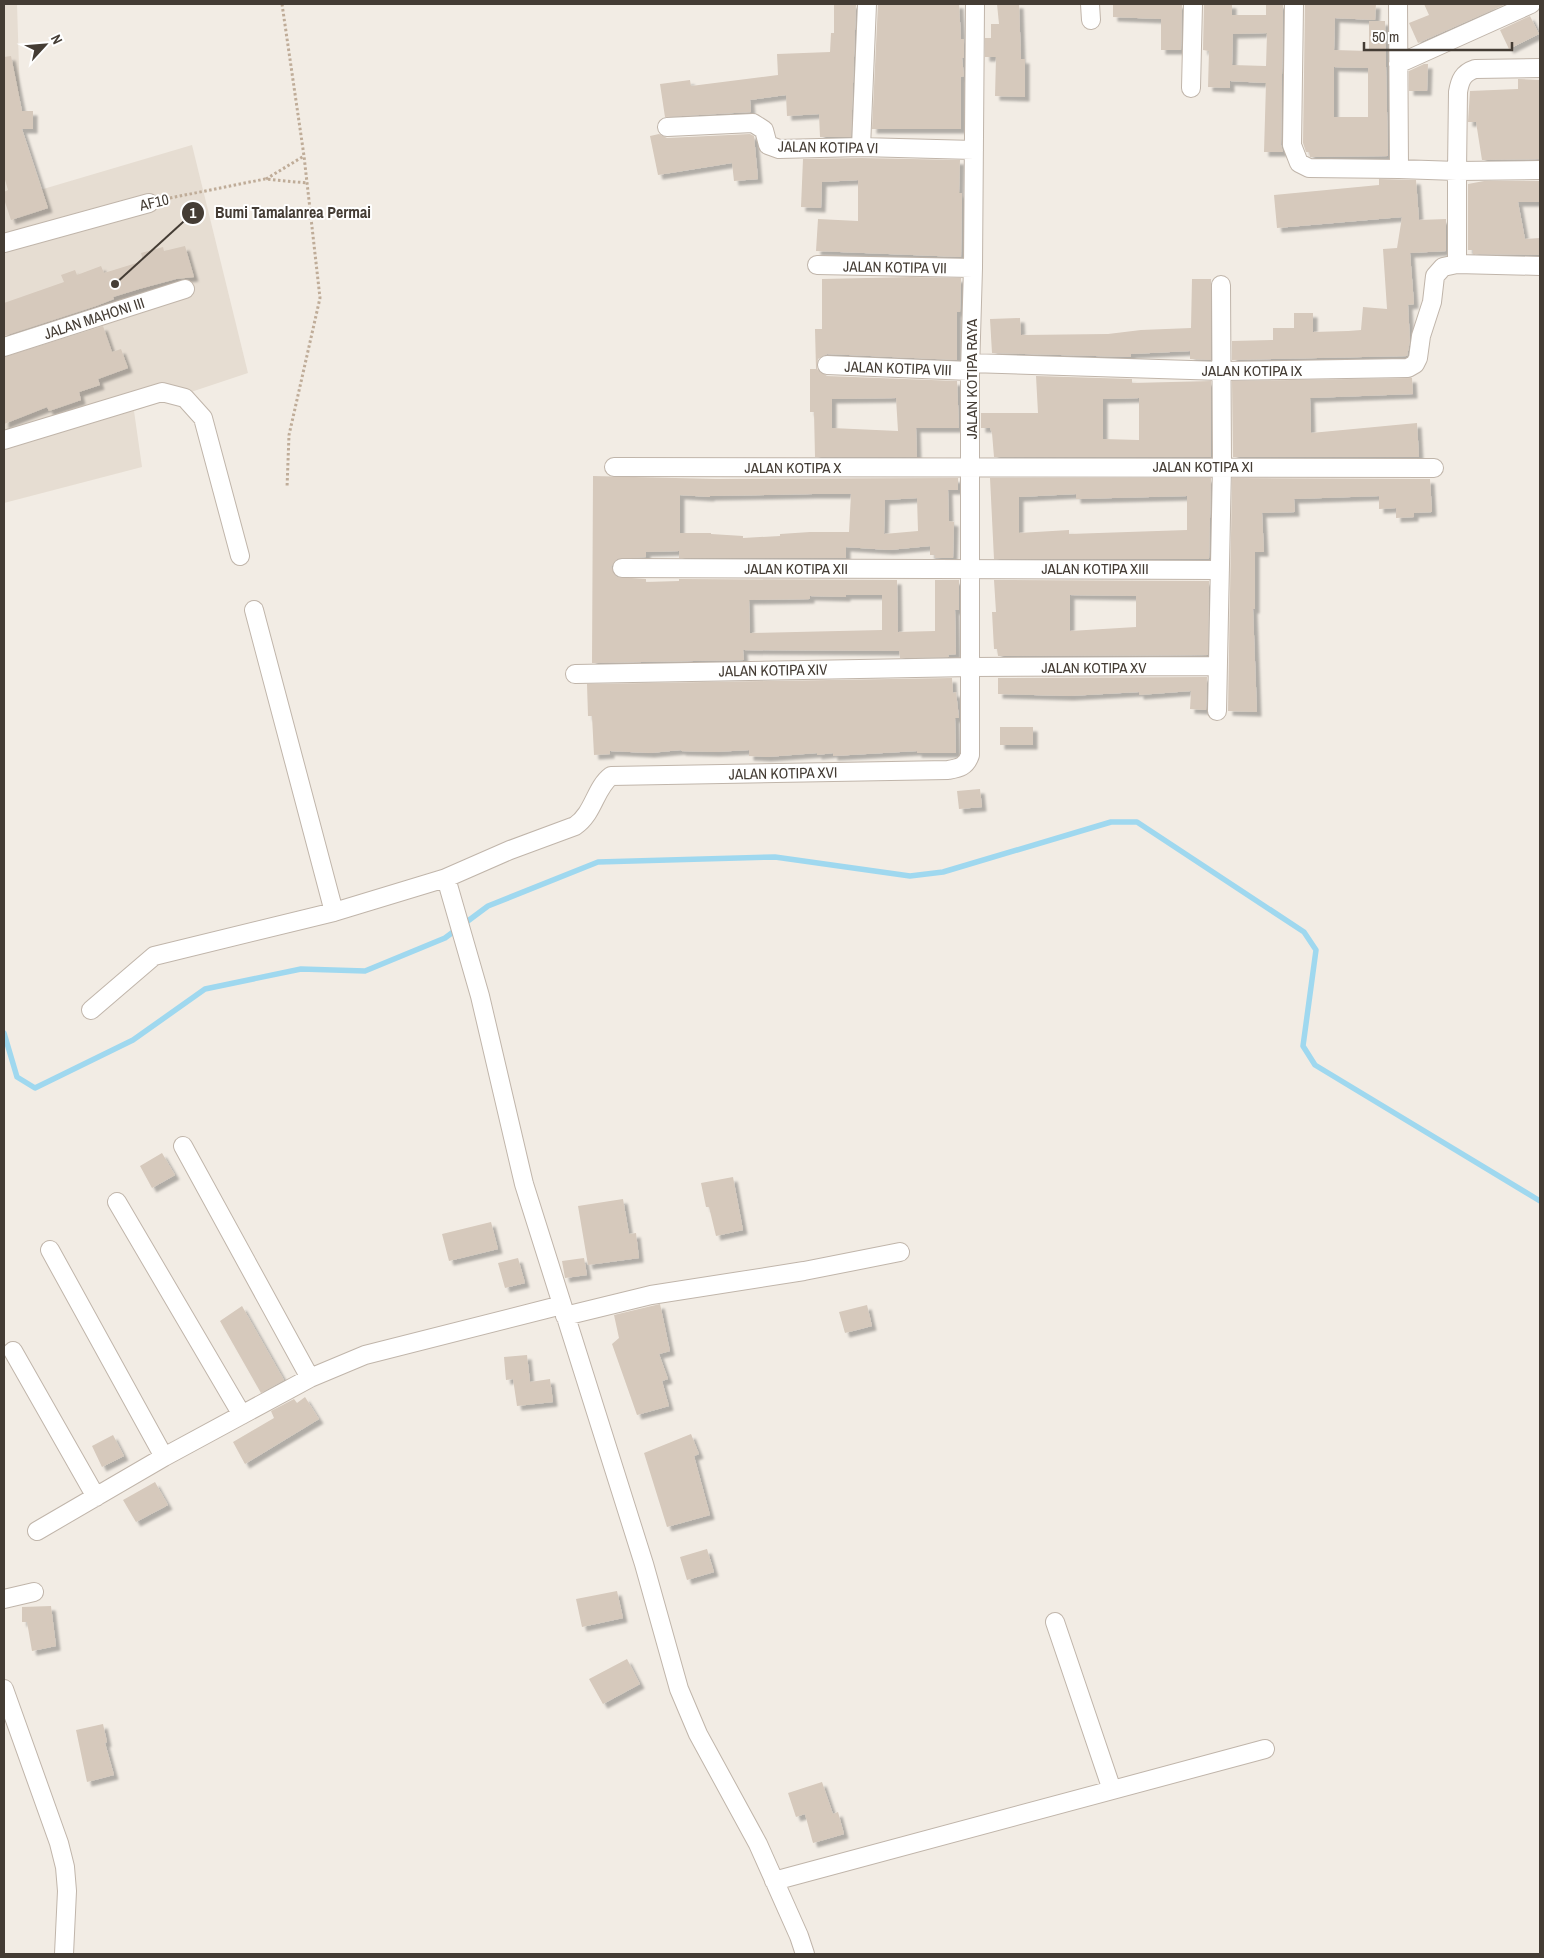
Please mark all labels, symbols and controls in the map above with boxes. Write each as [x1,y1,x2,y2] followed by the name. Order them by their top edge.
[20,20,70,70] north arrow
[1364,20,1512,52] scale bar
[1372,26,1399,47] text: 50 m
[47,32,67,47] text: N
[778,136,878,158] street label: JALAN KOTIPA VI
[136,188,171,216] street label: AF10
[180,197,381,228] callout: Bumi Tamalanrea Permai
[215,201,371,223] text: Bumi Tamalanrea Permai
[190,202,197,223] text: 1
[843,256,947,278] street label: JALAN KOTIPA VII
[41,292,147,344] street label: JALAN MAHONI III
[961,318,982,439] street label: JALAN KOTIPA RAYA
[844,356,952,380] street label: JALAN KOTIPA VIII
[1202,360,1303,381] street label: JALAN KOTIPA IX
[1153,456,1253,477] street label: JALAN KOTIPA XI
[745,457,842,478] street label: JALAN KOTIPA X
[744,558,848,579] street label: JALAN KOTIPA XII
[1041,558,1149,579] street label: JALAN KOTIPA XIII
[1041,657,1147,678] street label: JALAN KOTIPA XV
[719,659,828,681] street label: JALAN KOTIPA XIV
[729,762,837,784] street label: JALAN KOTIPA XVI

